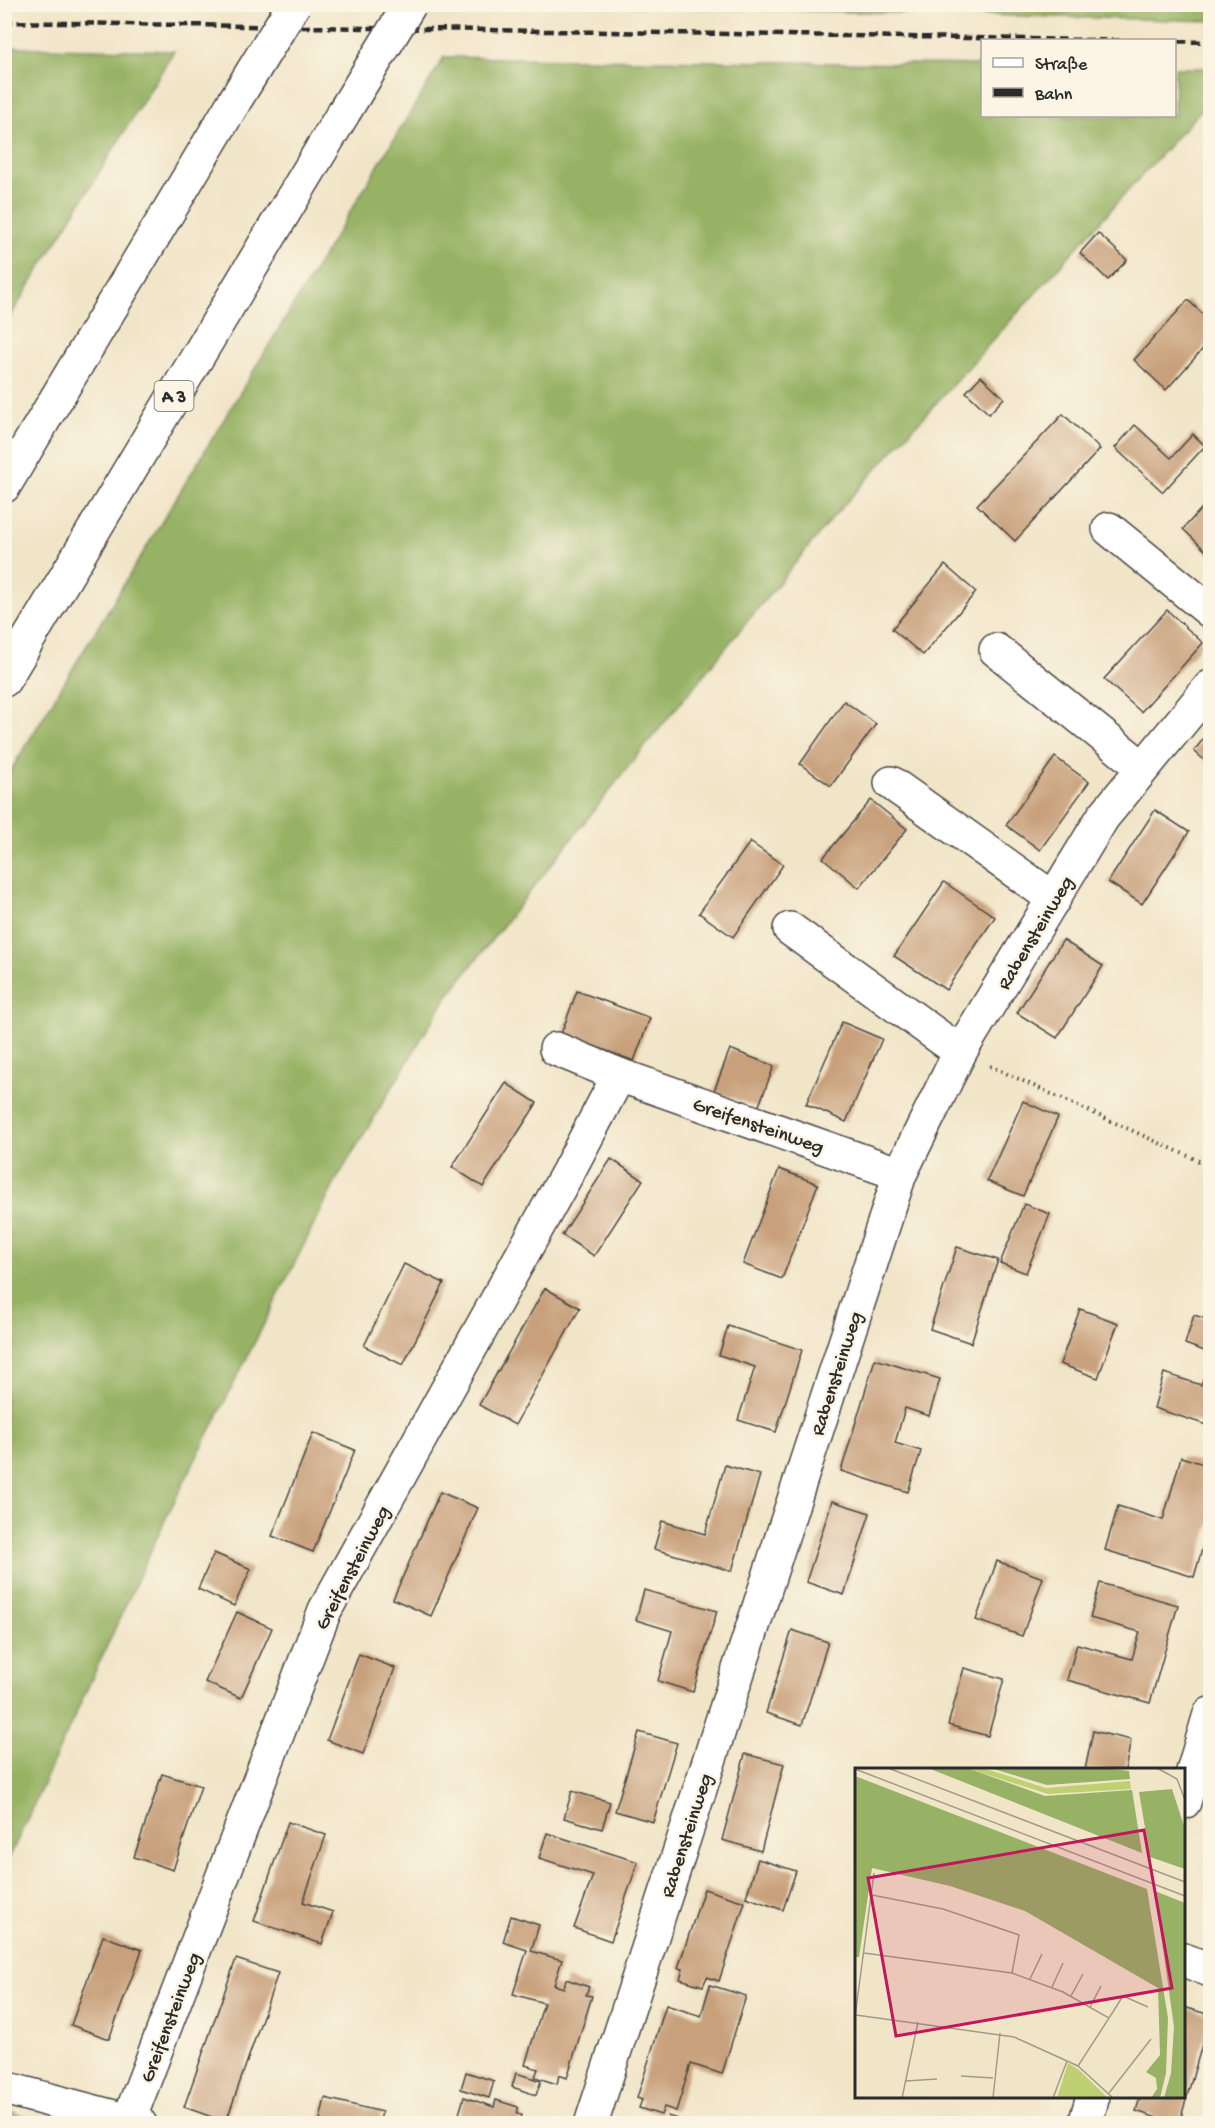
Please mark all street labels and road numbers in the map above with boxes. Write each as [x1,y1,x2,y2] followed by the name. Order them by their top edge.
[154,381,194,411] road number: A 3
[994,873,1080,995] street label: Rabensteinweg
[689,1094,826,1161] street label: Greifensteinweg
[807,1309,869,1439] street label: Rabensteinweg
[312,1503,396,1635] street label: Greifensteinweg
[657,1771,719,1901] street label: Rabensteinweg
[137,1950,208,2086] street label: Greifensteinweg

